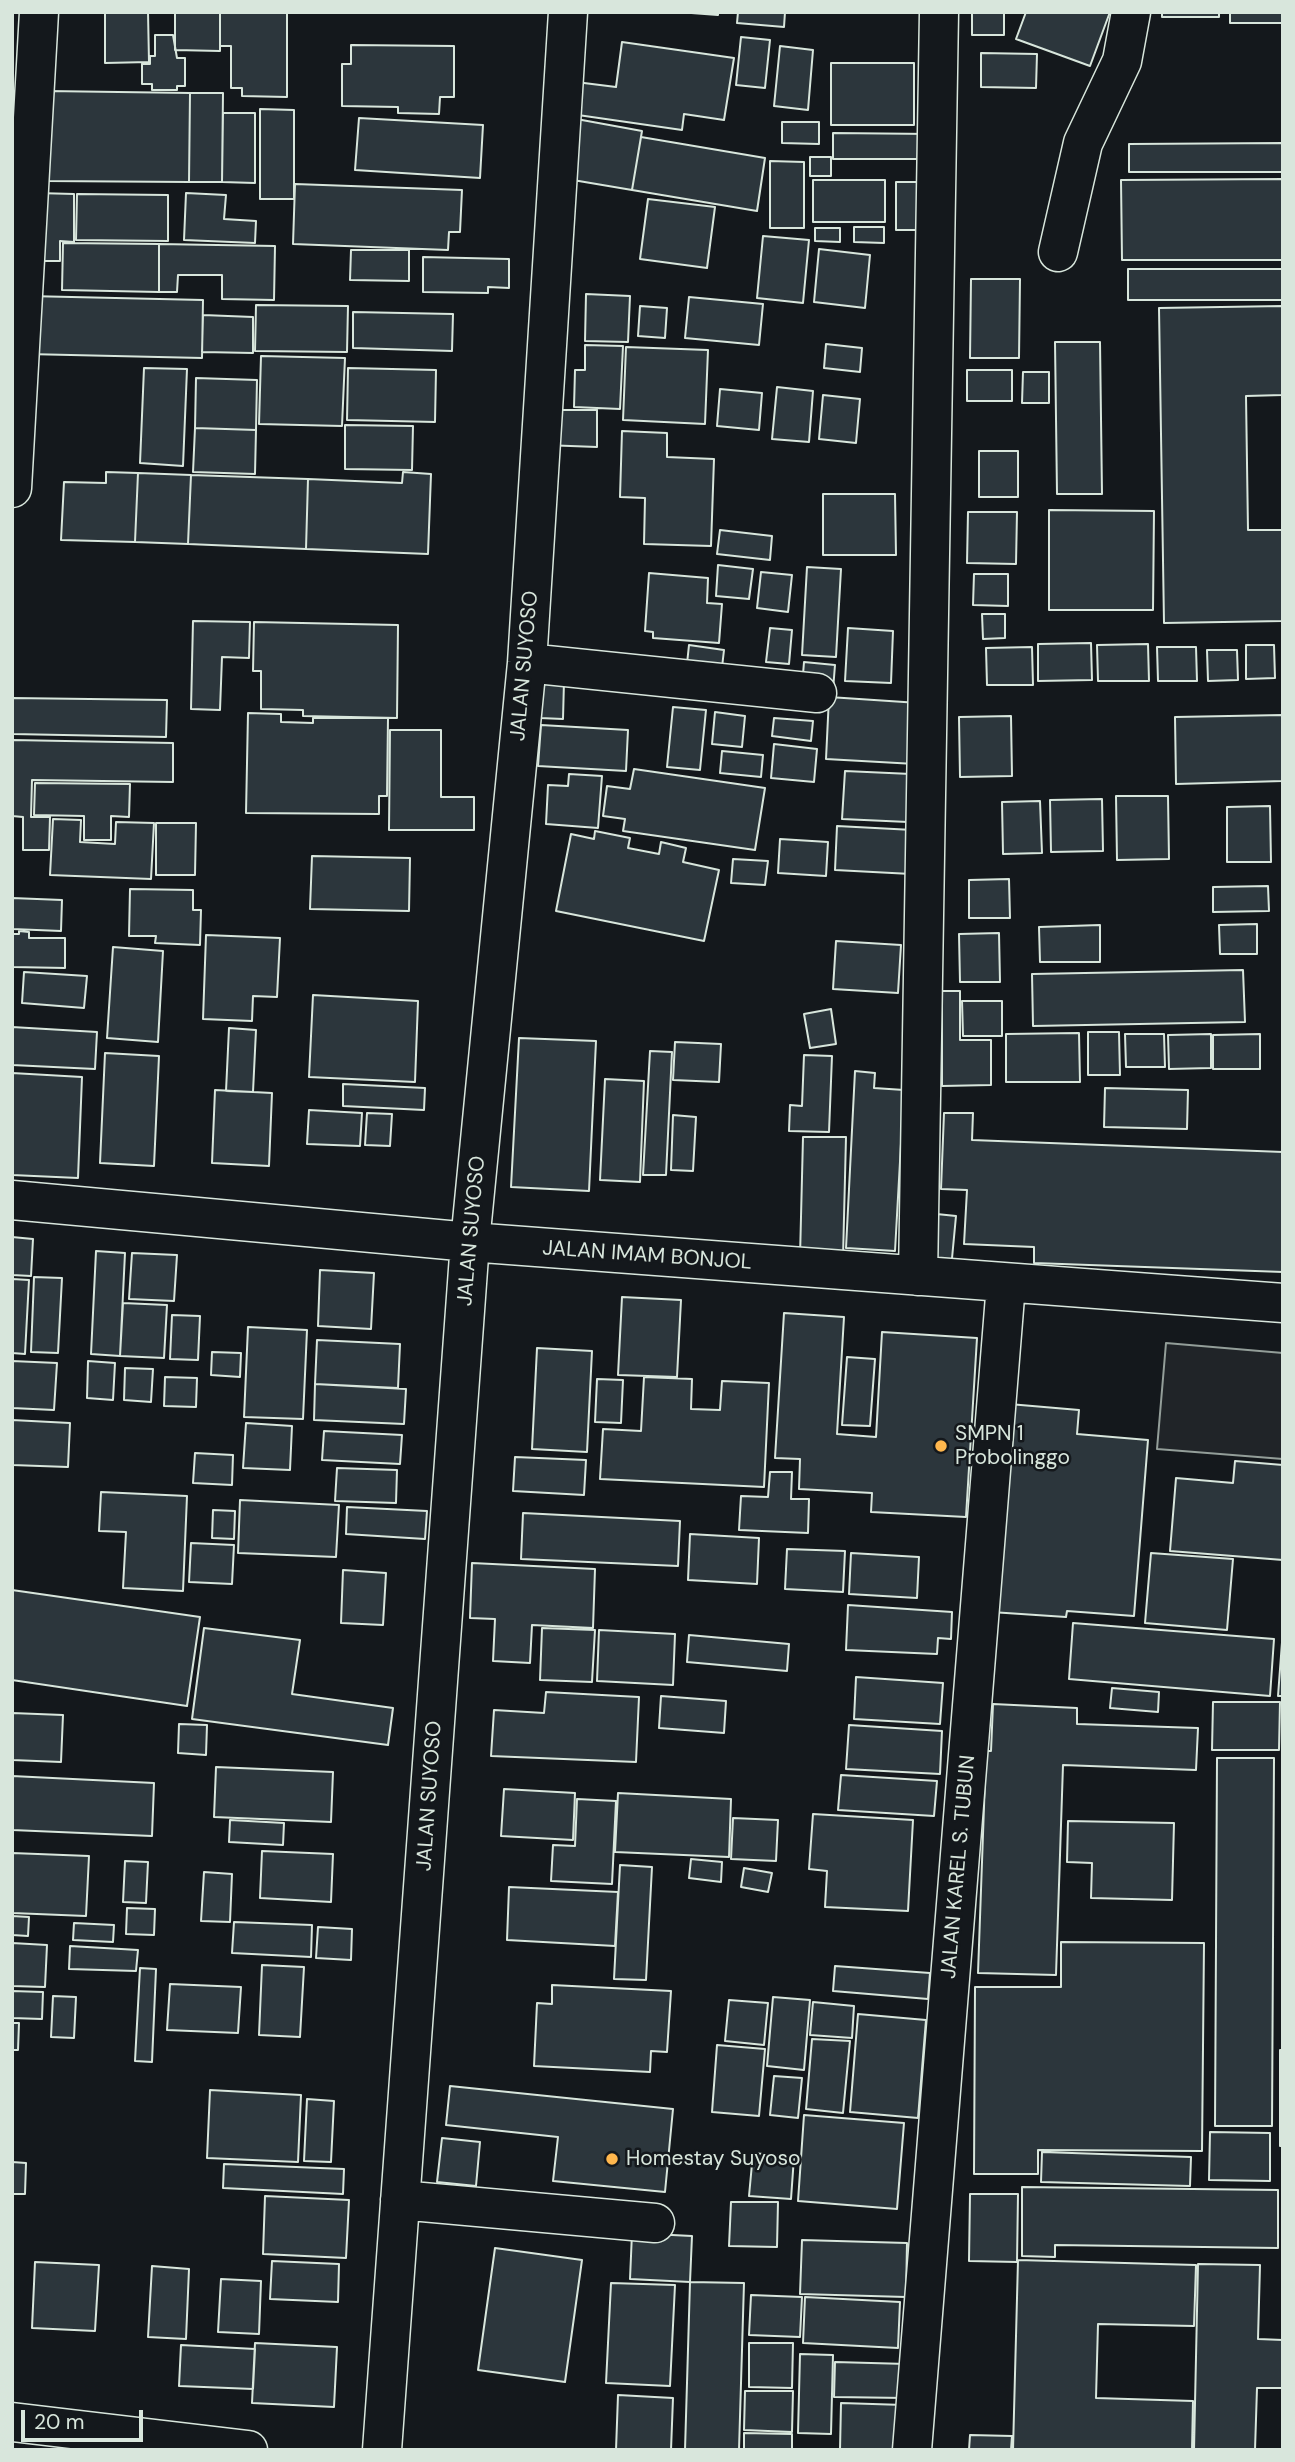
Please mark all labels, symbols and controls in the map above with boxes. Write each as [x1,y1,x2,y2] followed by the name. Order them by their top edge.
[506,590,544,742] street label: JALAN SUYOSO
[453,1155,491,1307] street label: JALAN SUYOSO
[541,1236,753,1276] street label: JALAN IMAM BONJOL
[955,1421,1070,1471] place label: SMPN 1 Probolinggo
[933,1438,949,1454] marker: SMPN 1 Probolinggo
[412,1720,448,1872] street label: JALAN SUYOSO
[937,1754,981,1980] street label: JALAN KAREL S. TUBUN
[626,2146,800,2172] place label: Homestay Suyoso
[604,2151,620,2167] marker: Homestay Suyoso
[24,2396,147,2440] scale bar
[34,2408,85,2436] text: 20 m

